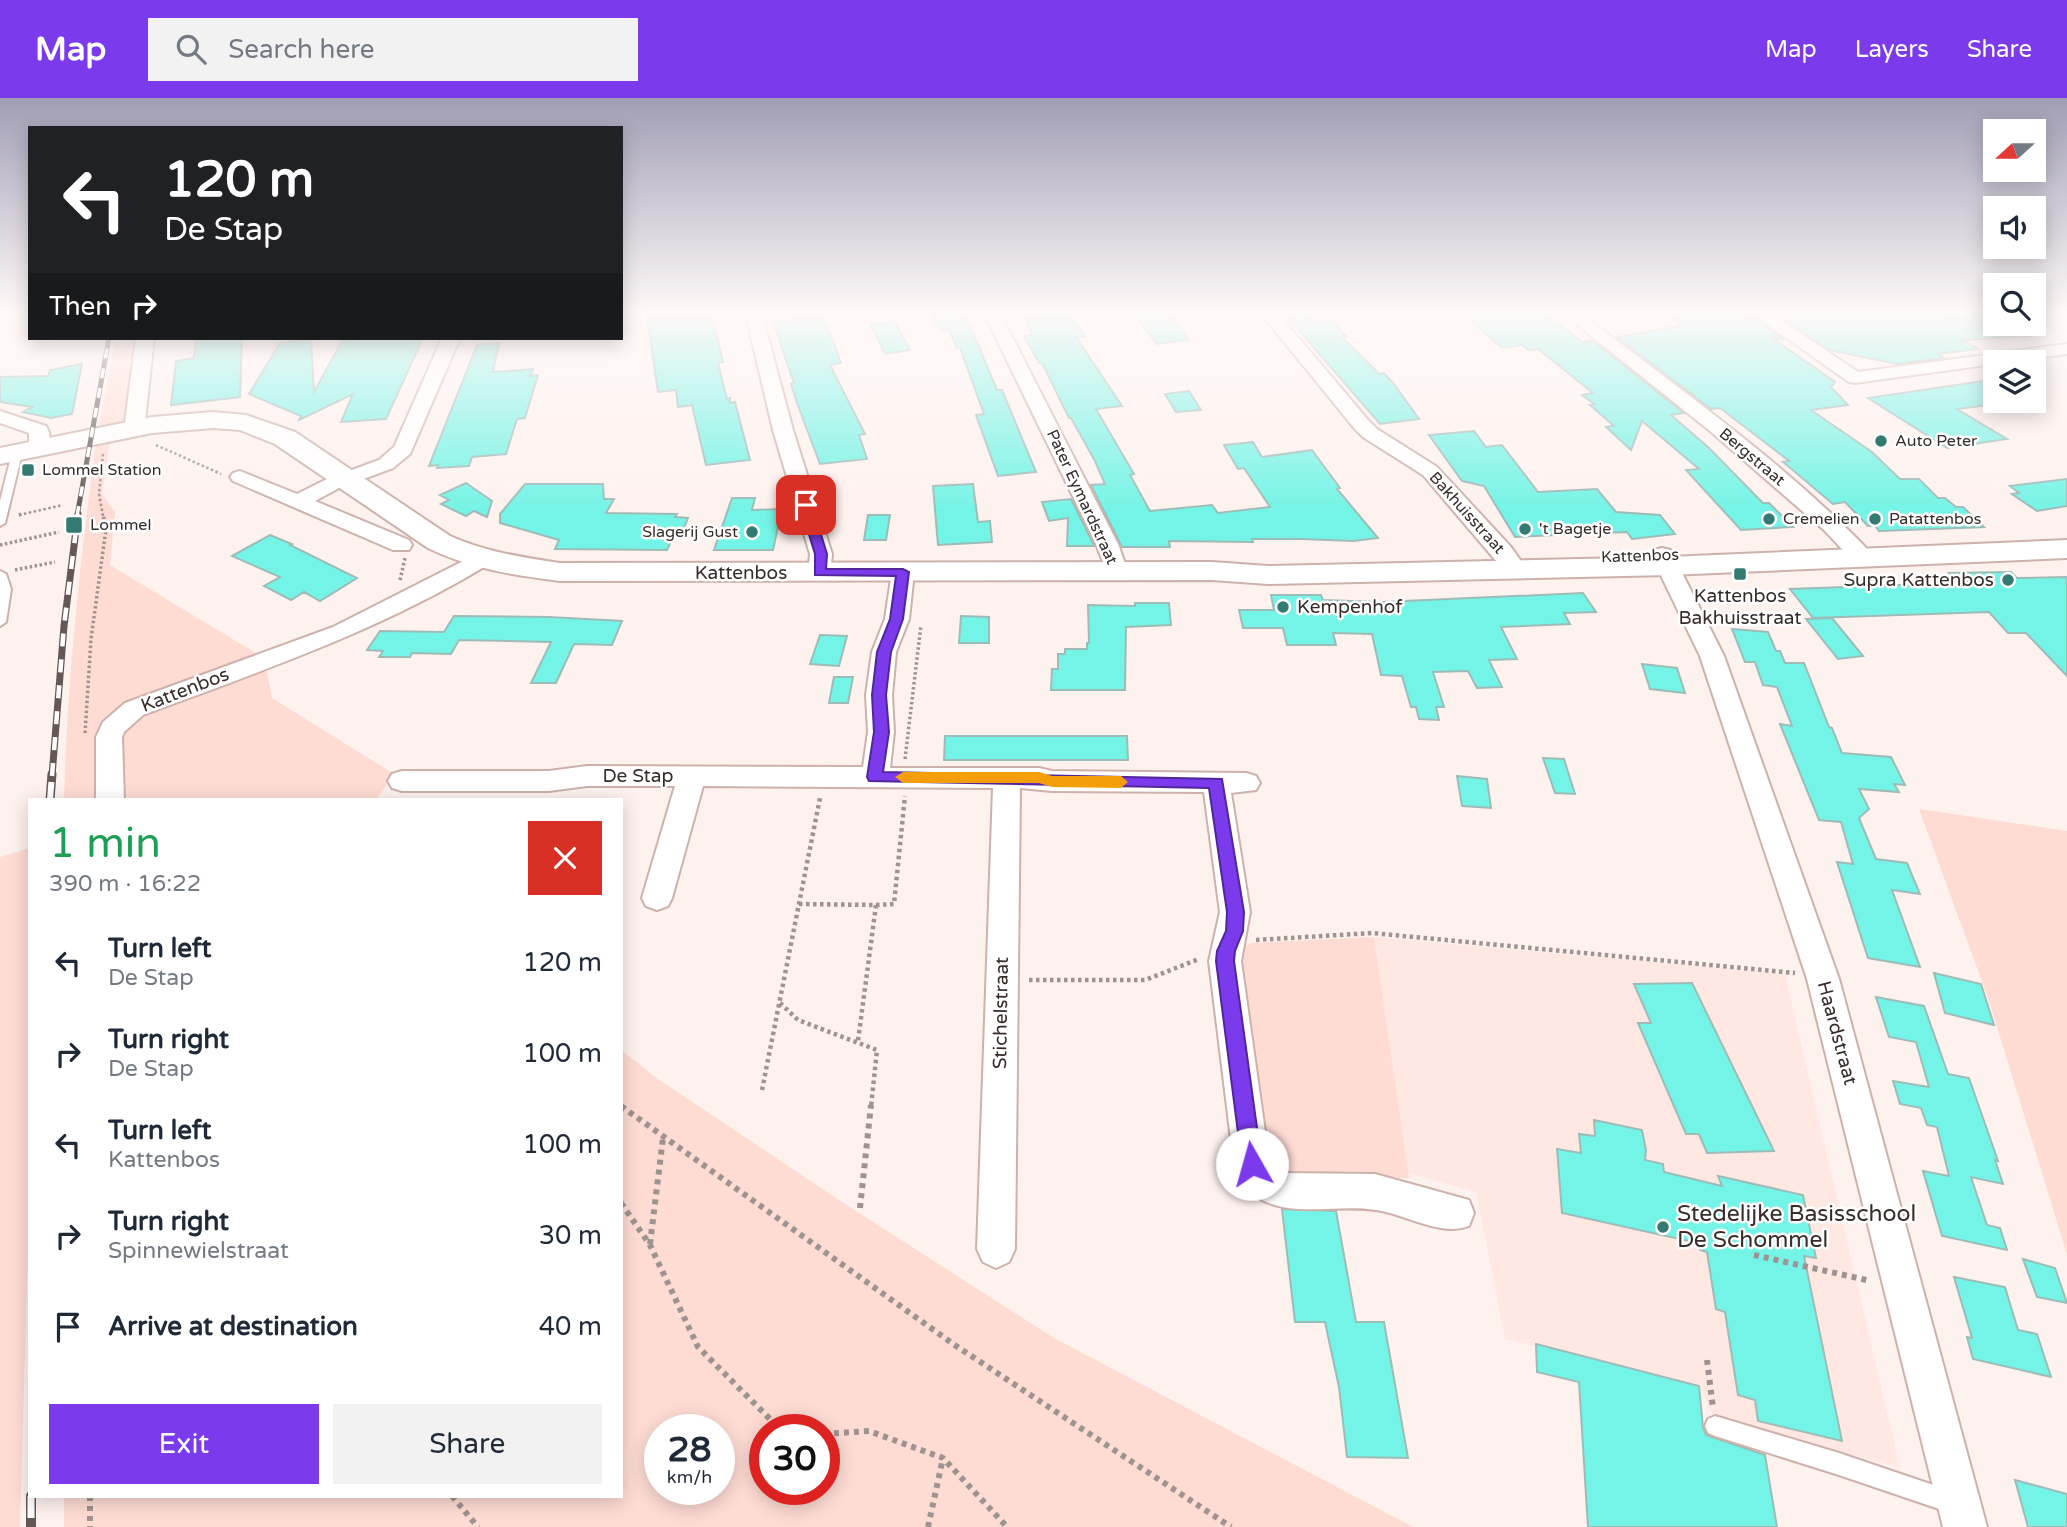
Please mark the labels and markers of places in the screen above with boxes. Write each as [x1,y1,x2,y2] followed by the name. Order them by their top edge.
[1895,431,1978,451] place label: Auto Peter
[1873,433,1889,449] marker: Auto Peter
[42,460,162,480] place label: Lommel Station
[20,462,36,478] marker: Lommel Station
[776,475,836,535] pin
[1783,509,1859,529] place label: Cremelien
[1889,509,1981,529] place label: Patattenbos
[1761,511,1777,527] marker: Cremelien
[1867,511,1883,527] marker: Patattenbos
[64,515,84,535] marker: Lommel
[90,515,151,535] place label: Lommel
[1539,519,1611,539] place label: 't Bagetje
[1517,521,1533,537] marker: 't Bagetje
[642,522,738,542] place label: Slagerij Gust
[744,524,760,540] marker: Slagerij Gust
[1732,566,1748,582] marker: Kattenbos Bakhuisstraat
[1843,569,1994,591] place label: Supra Kattenbos
[2000,572,2016,588] marker: Supra Kattenbos
[1678,585,1802,629] place label: Kattenbos Bakhuisstraat
[1297,596,1403,618] place label: Kempenhof
[1275,599,1291,615] marker: Kempenhof
[1677,1200,1916,1254] place label: Stedelijke Basisschool De Schommel
[1655,1219,1671,1235] marker: Stedelijke Basisschool De Schommel

